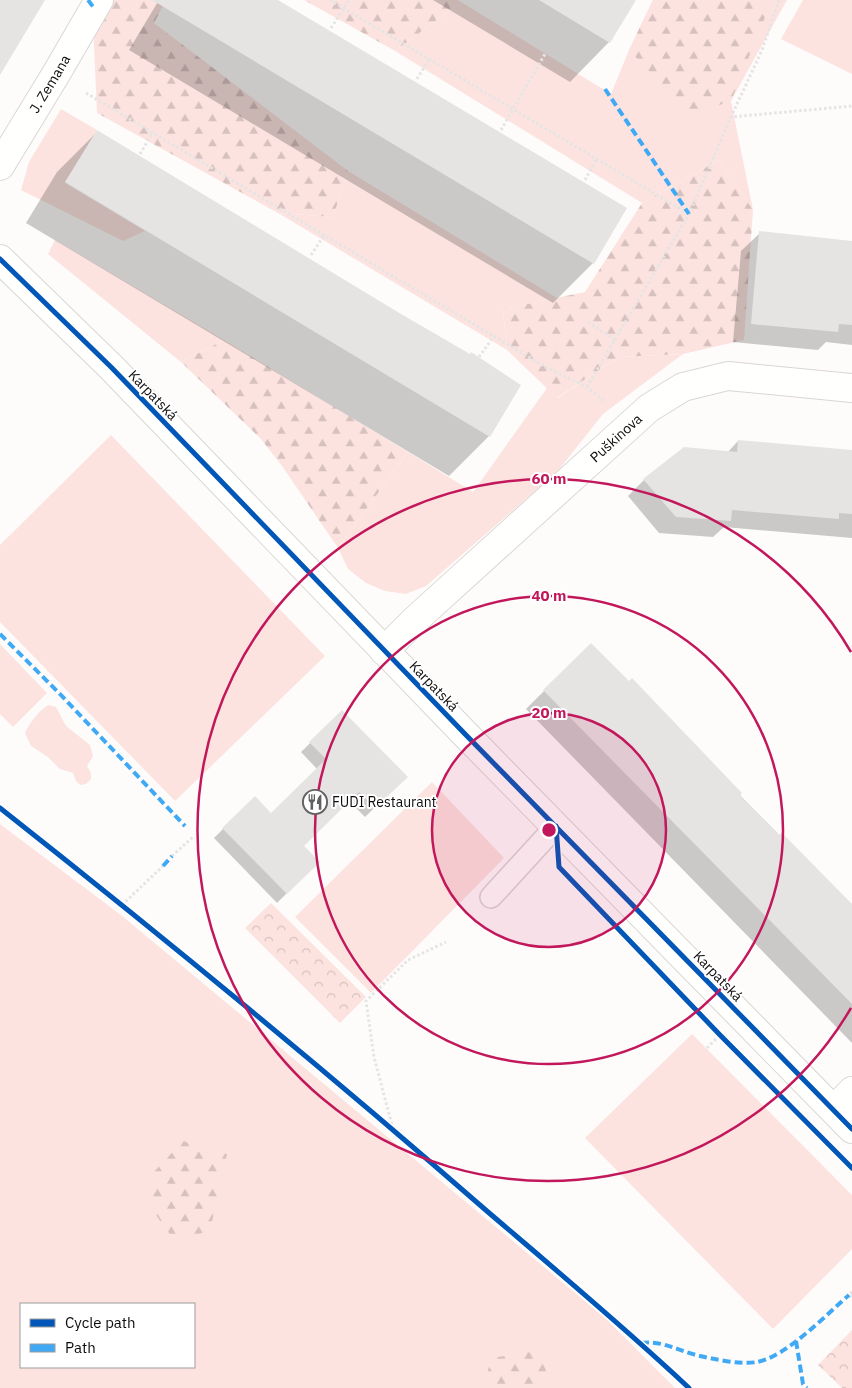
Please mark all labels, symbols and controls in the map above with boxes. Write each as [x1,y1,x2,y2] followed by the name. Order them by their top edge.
[25,51,74,116] street label: J. Zemana
[125,366,182,424] street label: Karpatská
[586,409,646,466] street label: Puškinova
[532,469,566,488] text: 60 m
[532,586,566,605] text: 40 m
[406,657,463,715] street label: Karpatská
[532,703,566,722] text: 20 m
[302,789,328,815] restaurant icon: FUDI Restaurant
[332,793,437,811] place label: FUDI Restaurant
[540,821,558,839] centre of rings
[690,947,747,1005] street label: Karpatská
[20,1303,195,1368] legend
[65,1313,136,1332] text: Cycle path
[65,1338,96,1357] text: Path

